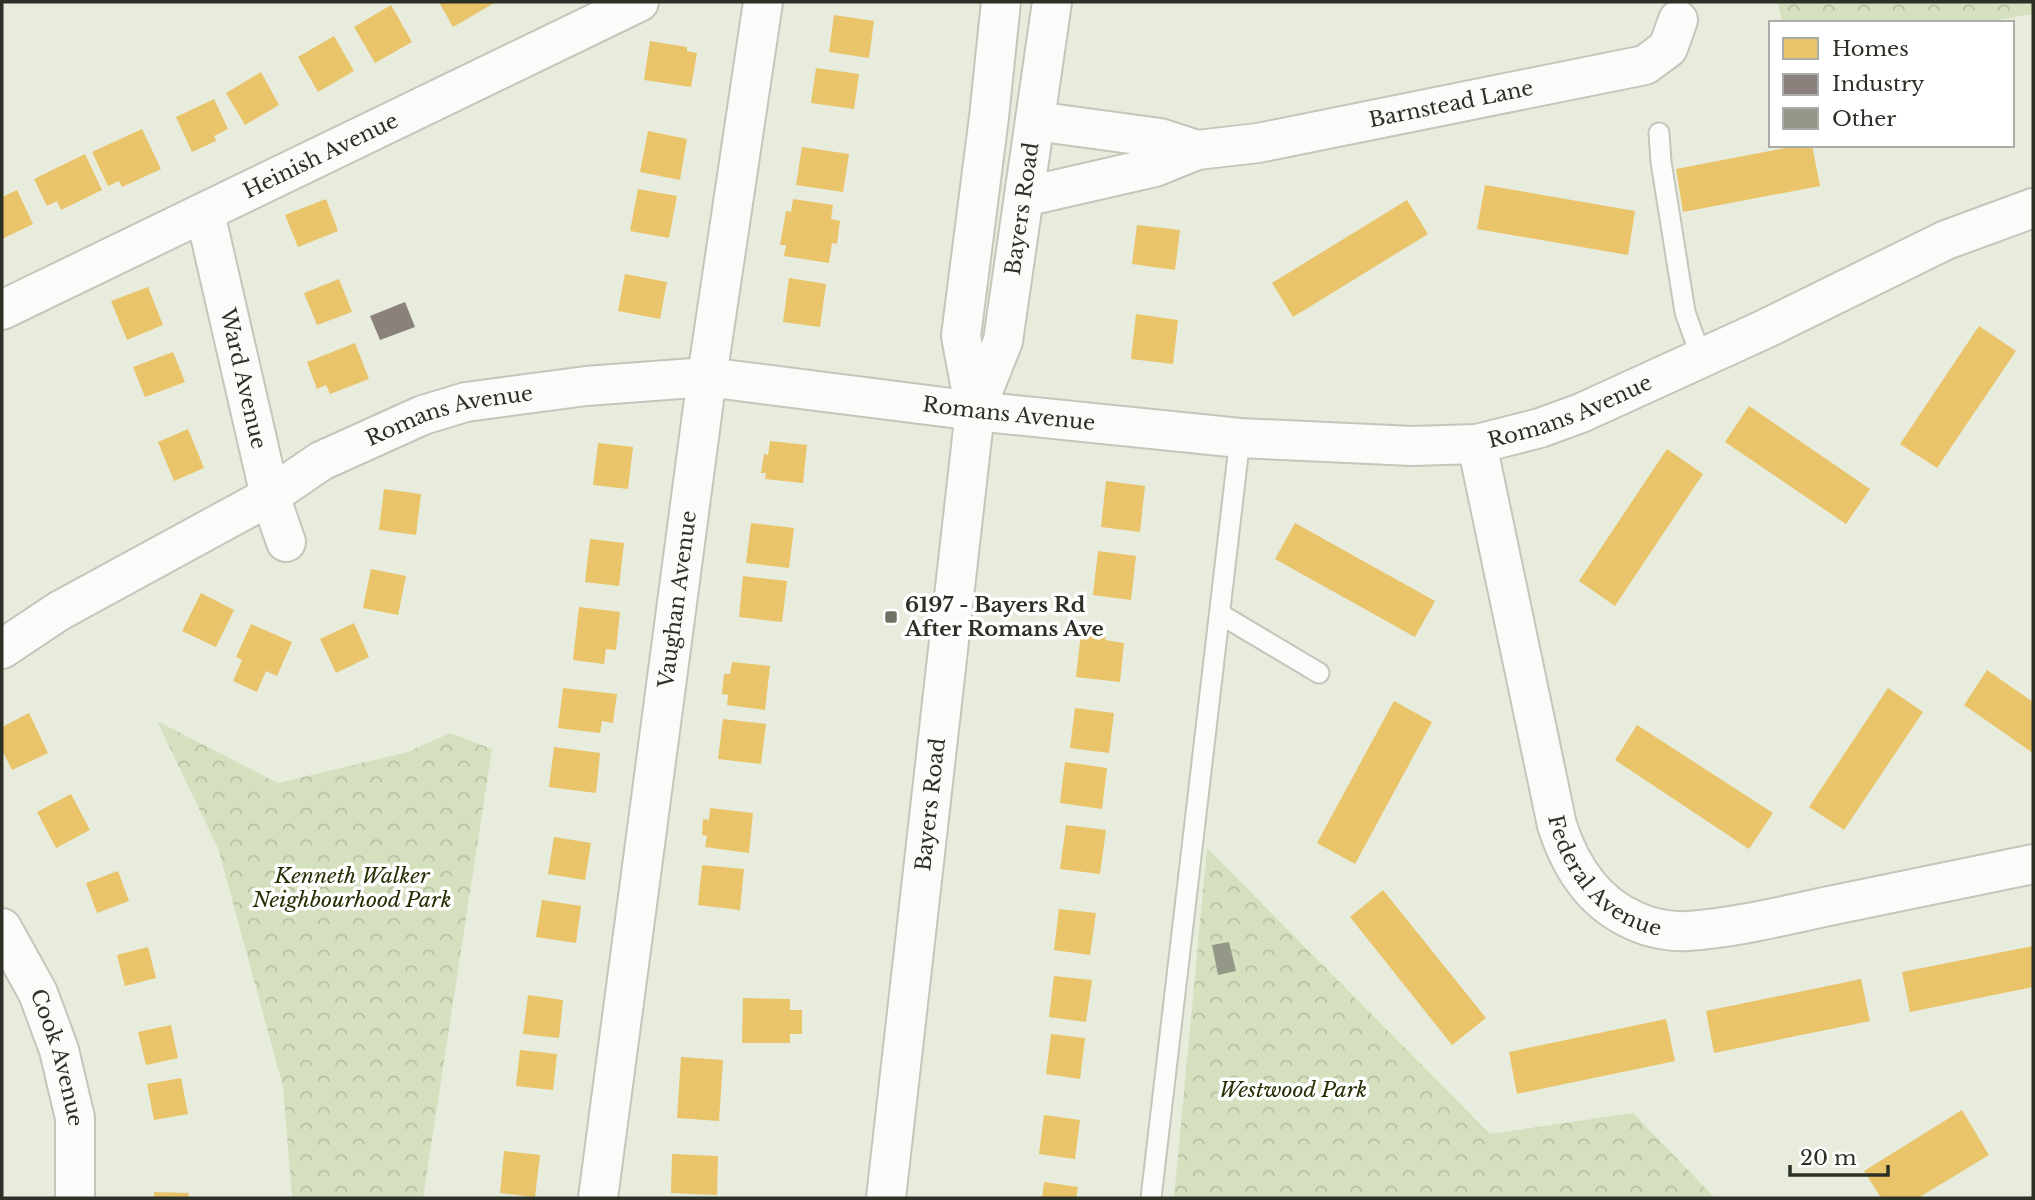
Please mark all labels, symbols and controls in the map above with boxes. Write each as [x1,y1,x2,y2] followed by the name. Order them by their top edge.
[1769,21,2014,147] legend
[1832,36,1909,62] text: Homes
[1832,71,1925,97] text: Industry
[1367,75,1536,133] street label: Barnstead Lane
[1832,106,1896,132] text: Other
[239,107,402,204] street label: Heinish Avenue
[1000,141,1045,277] street label: Bayers Road
[214,305,272,452] street label: Ward Avenue
[1485,369,1656,454] street label: Romans Avenue
[362,380,534,452] street label: Romans Avenue
[921,391,1096,436] street label: Romans Avenue
[653,509,702,690] street label: Vaughan Avenue
[904,592,1104,642] place label: 6197 - Bayers Rd After Romans Ave
[883,609,899,625] marker: 6197 - Bayers Rd After Romans Ave
[910,737,951,872] street label: Bayers Road
[1542,813,1664,942] street label: Federal Avenue
[252,863,451,913] park label: Kenneth Walker Neighbourhood Park
[25,985,88,1126] street label: Cook Avenue
[1219,1077,1367,1103] park label: Westwood Park
[1790,1134,1888,1178] scale bar
[1800,1145,1857,1171] text: 20 m

